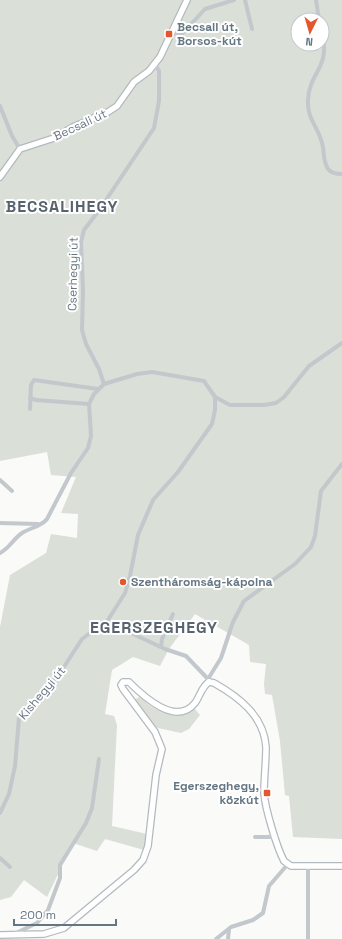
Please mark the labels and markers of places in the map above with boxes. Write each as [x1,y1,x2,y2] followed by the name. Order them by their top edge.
[177,19,242,49] place label: Becsali út, Borsos-kút
[164,29,174,39] marker: Becsali út, Borsos-kút
[131,574,273,590] place label: Szentháromság-kápolna
[118,577,128,587] marker: Szentháromság-kápolna
[173,778,259,808] place label: Egerszeghegy, közkút
[262,788,272,798] marker: Egerszeghegy, közkút

